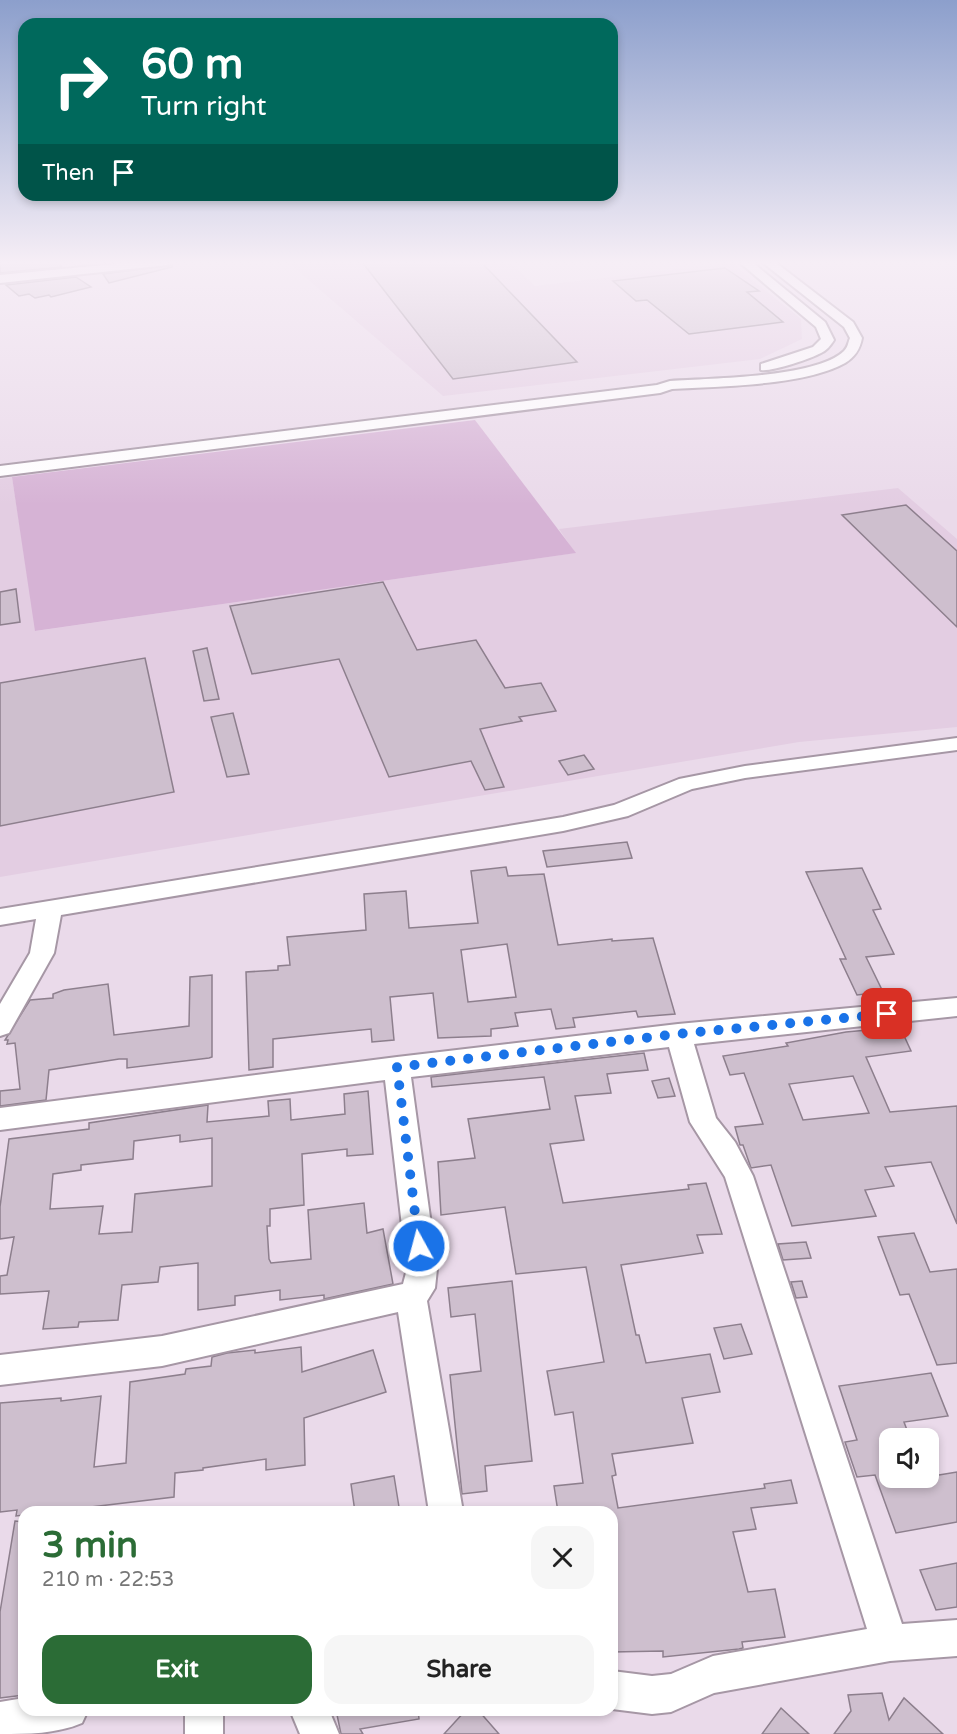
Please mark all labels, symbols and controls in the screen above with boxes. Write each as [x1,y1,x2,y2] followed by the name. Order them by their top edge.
[141,39,243,90] text: 60 m
[42,42,120,120] icon: right
[141,90,267,123] text: Turn right
[107,156,140,189] icon: arrive
[42,160,95,186] text: Then
[861,988,912,1039] pin
[870,997,903,1030] icon: arrive
[387,1214,451,1278] position arrow
[879,1428,939,1488] map controls
[879,1428,939,1488] button: sound
[42,1524,138,1567] text: 3 min
[531,1526,594,1589] button: close
[42,1568,174,1592] text: 210 m · 22:53
[42,1635,312,1704] button: Exit
[324,1635,594,1704] button: Share

